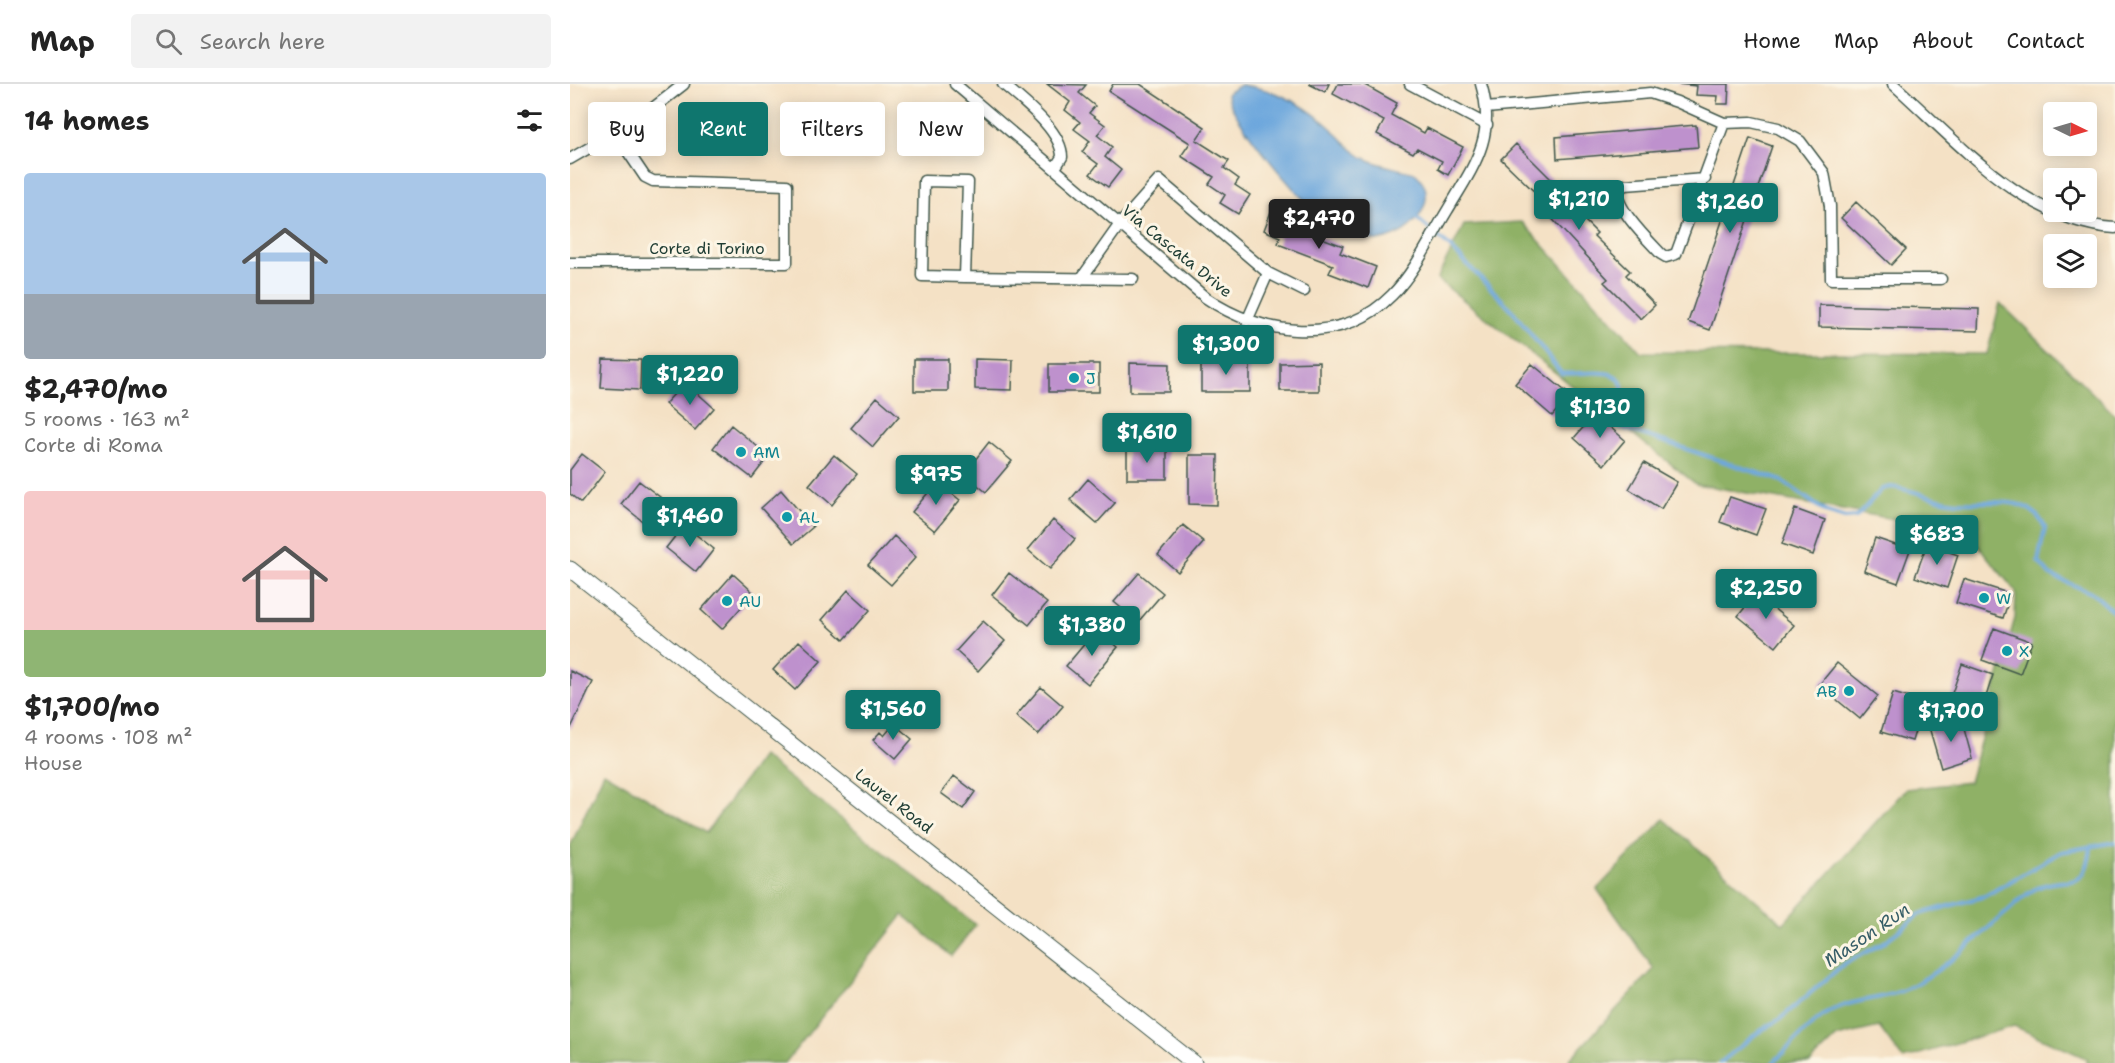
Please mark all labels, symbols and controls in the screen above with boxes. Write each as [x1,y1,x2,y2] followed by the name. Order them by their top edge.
[131,14,551,68] search box
[30,22,95,60] text: Map
[152,25,185,58] icon: search
[200,27,325,56] text: Search here
[1743,27,1801,55] text: Home
[1834,27,1879,55] text: Map
[1912,27,1973,55] text: About
[2006,27,2085,55] text: Contact
[588,102,666,156] chip: Buy
[678,102,768,156] chip: Rent
[780,102,885,156] chip: Filters
[897,102,984,156] chip: New
[2043,102,2097,156] north arrow
[2043,102,2097,288] map controls
[24,103,150,138] text: 14 homes
[513,104,546,137] icon: filters
[2043,168,2097,222] button: locate
[1530,180,1628,231] pin: $1,210
[1681,183,1779,234] pin: $1,260
[1548,186,1610,212] text: $1,210
[1696,189,1764,215] text: $1,260
[1270,199,1368,250] pin: $2,470
[1117,200,1237,302] street label: Via Cascata Drive
[1283,205,1355,231] text: $2,470
[231,212,339,320] icon: home
[2043,234,2097,288] button: layers
[649,238,765,259] street label: Corte di Torino
[1177,325,1275,376] pin: $1,300
[1192,331,1260,357] text: $1,300
[641,355,739,406] pin: $1,220
[656,361,724,387] text: $1,220
[1086,368,1096,389] place label: J
[24,371,168,406] text: $2,470/mo
[1067,371,1081,385] marker: J
[1551,388,1649,439] pin: $1,130
[1569,394,1631,420] text: $1,130
[24,406,190,432] text: 5 rooms · 163 m²
[1098,413,1196,464] pin: $1,610
[1116,419,1178,445] text: $1,610
[24,432,163,458] text: Corte di Roma
[753,442,780,463] place label: AM
[734,445,748,459] marker: AM
[900,455,972,506] pin: $975
[910,461,962,487] text: $975
[641,497,739,548] pin: $1,460
[656,503,724,529] text: $1,460
[799,507,820,528] place label: AL
[780,510,794,524] marker: AL
[1901,515,1973,566] pin: $683
[1909,521,1965,547] text: $683
[231,530,339,638] icon: home
[1717,569,1815,620] pin: $2,250
[1730,575,1802,601] text: $2,250
[1996,588,2011,609] place label: W
[739,591,761,612] place label: AU
[1977,591,1991,605] marker: W
[720,594,734,608] marker: AU
[1043,606,1141,657] pin: $1,380
[1058,612,1126,638] text: $1,380
[2019,641,2029,662] place label: X
[2000,644,2014,658] marker: X
[1816,681,1837,702] place label: AB
[1842,684,1856,698] marker: AB
[24,689,160,724] text: $1,700/mo
[844,690,942,741] pin: $1,560
[1902,692,2000,743] pin: $1,700
[859,696,927,722] text: $1,560
[1918,698,1984,724] text: $1,700
[24,724,193,750] text: 4 rooms · 108 m²
[24,750,83,776] text: House
[851,764,937,838] street label: Laurel Road
[1819,897,1915,973] water label: Mason Run

